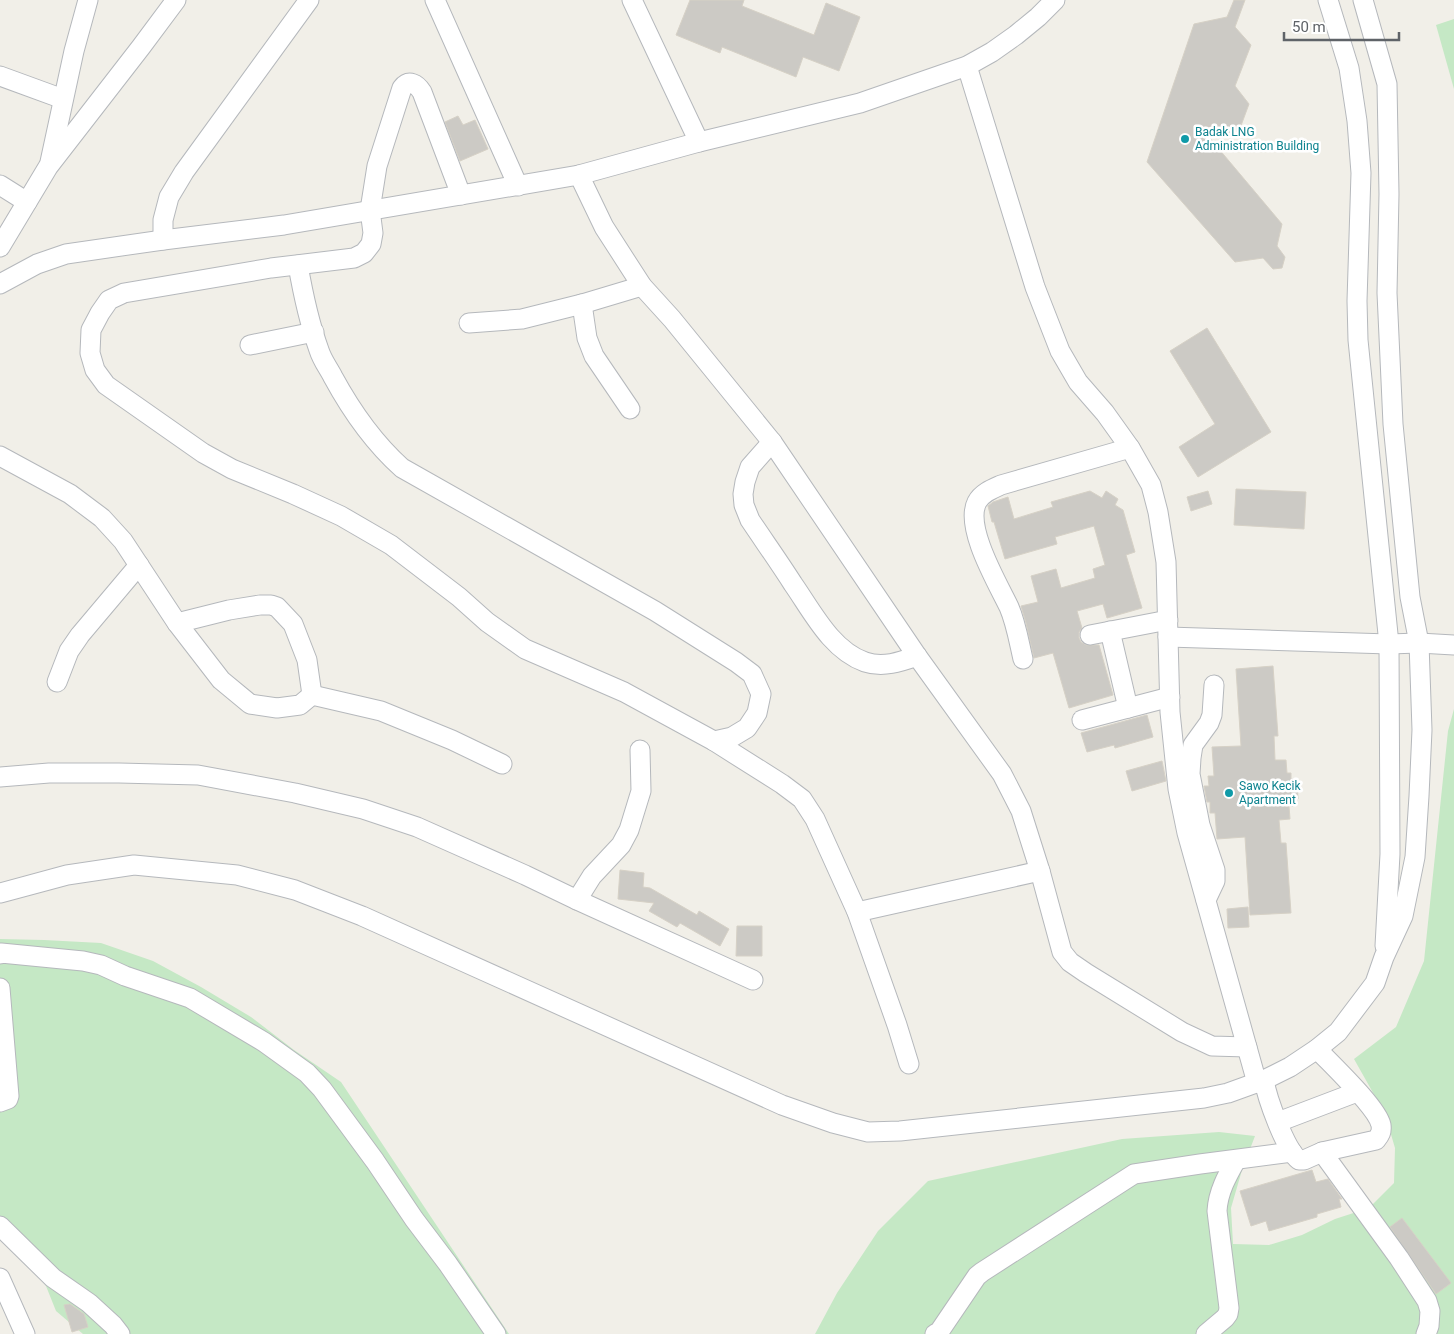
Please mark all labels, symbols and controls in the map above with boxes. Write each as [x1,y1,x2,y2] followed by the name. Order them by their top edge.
[1284,10,1399,42] scale bar
[1292,18,1326,36] text: 50 m
[1195,125,1319,153] place label: Badak LNG Administration Building
[1179,133,1191,145] marker: Badak LNG Administration Building
[1239,779,1301,807] place label: Sawo Kecik Apartment
[1223,787,1235,799] marker: Sawo Kecik Apartment

